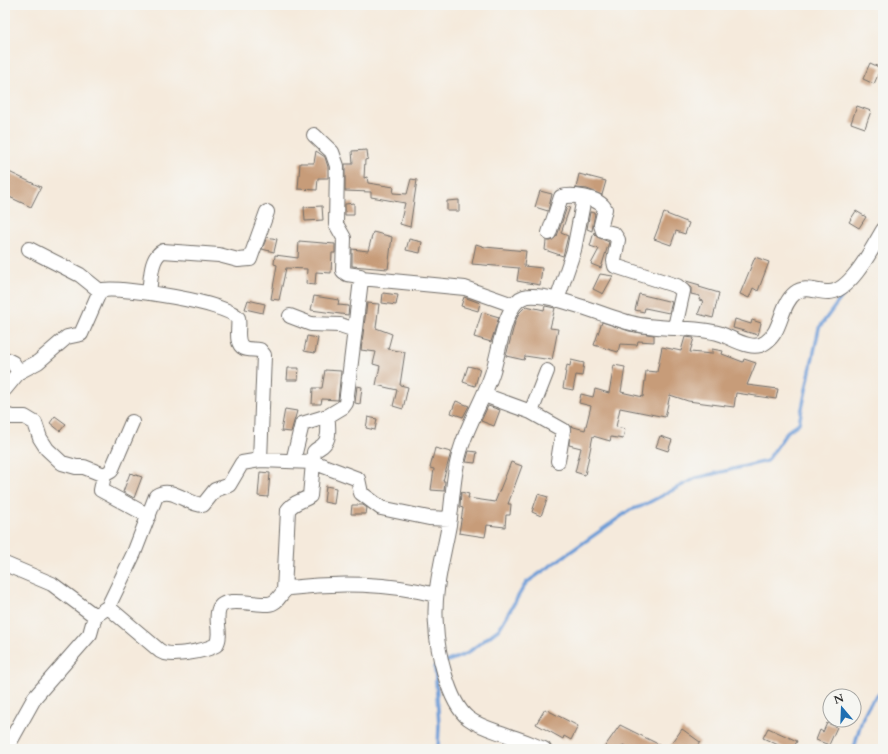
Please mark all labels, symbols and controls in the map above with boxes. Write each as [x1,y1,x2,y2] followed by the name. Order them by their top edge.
[822,688,862,728] north arrow
[832,690,846,708] text: N

